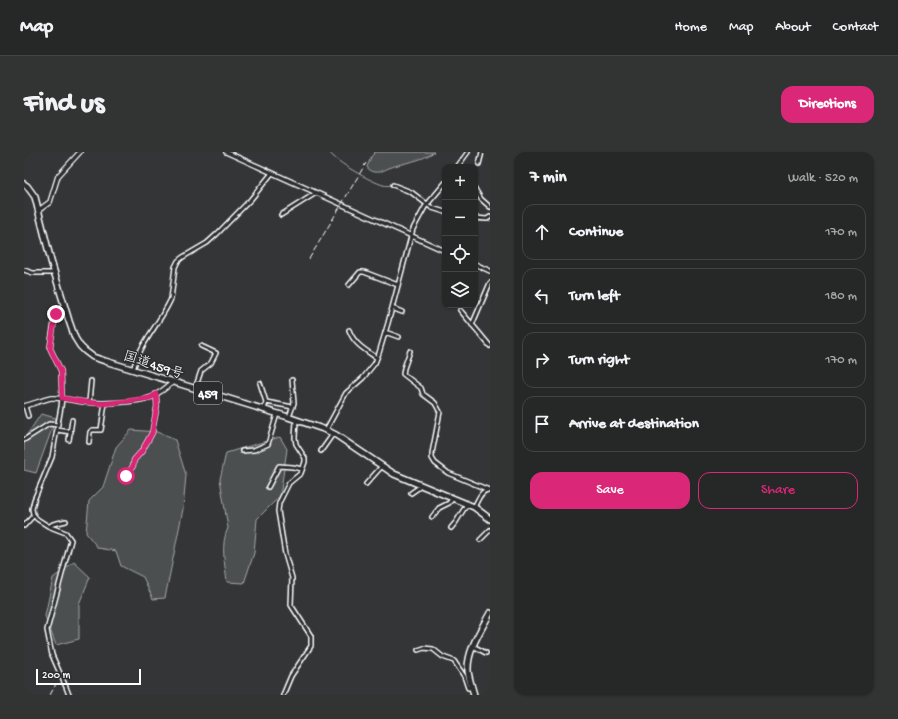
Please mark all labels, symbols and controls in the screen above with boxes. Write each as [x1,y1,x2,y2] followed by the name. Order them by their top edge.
[20,16,53,39] text: Map
[675,19,707,36] text: Home
[729,19,753,36] text: Map
[775,19,811,36] text: About
[833,19,878,36] text: Contact
[781,86,874,123] button: Directions
[24,88,104,121] text: Find us
[442,164,478,308] map controls
[442,164,478,200] button: +
[530,168,567,188] text: 7 min
[788,171,858,186] text: Walk · 520 m
[442,200,478,236] button: −
[531,221,553,243] icon: ahead
[569,223,623,241] text: Continue
[825,225,857,240] text: 170 m
[442,236,478,272] button: locate
[442,272,478,308] button: layers
[531,285,553,307] icon: left
[569,287,620,305] text: Turn left
[825,289,857,304] text: 180 m
[47,305,65,323] route end
[121,349,186,384] street label: 国道459号
[531,349,553,371] icon: right
[569,351,629,369] text: Turn right
[825,353,857,368] text: 170 m
[194,382,222,404] road number: 459
[531,413,553,435] icon: arrive
[569,415,699,433] text: Arrive at destination
[117,467,135,485] route start
[530,472,690,509] button: Save
[698,472,858,509] button: Share
[36,667,141,686] scale bar
[42,670,70,682] text: 200 m

